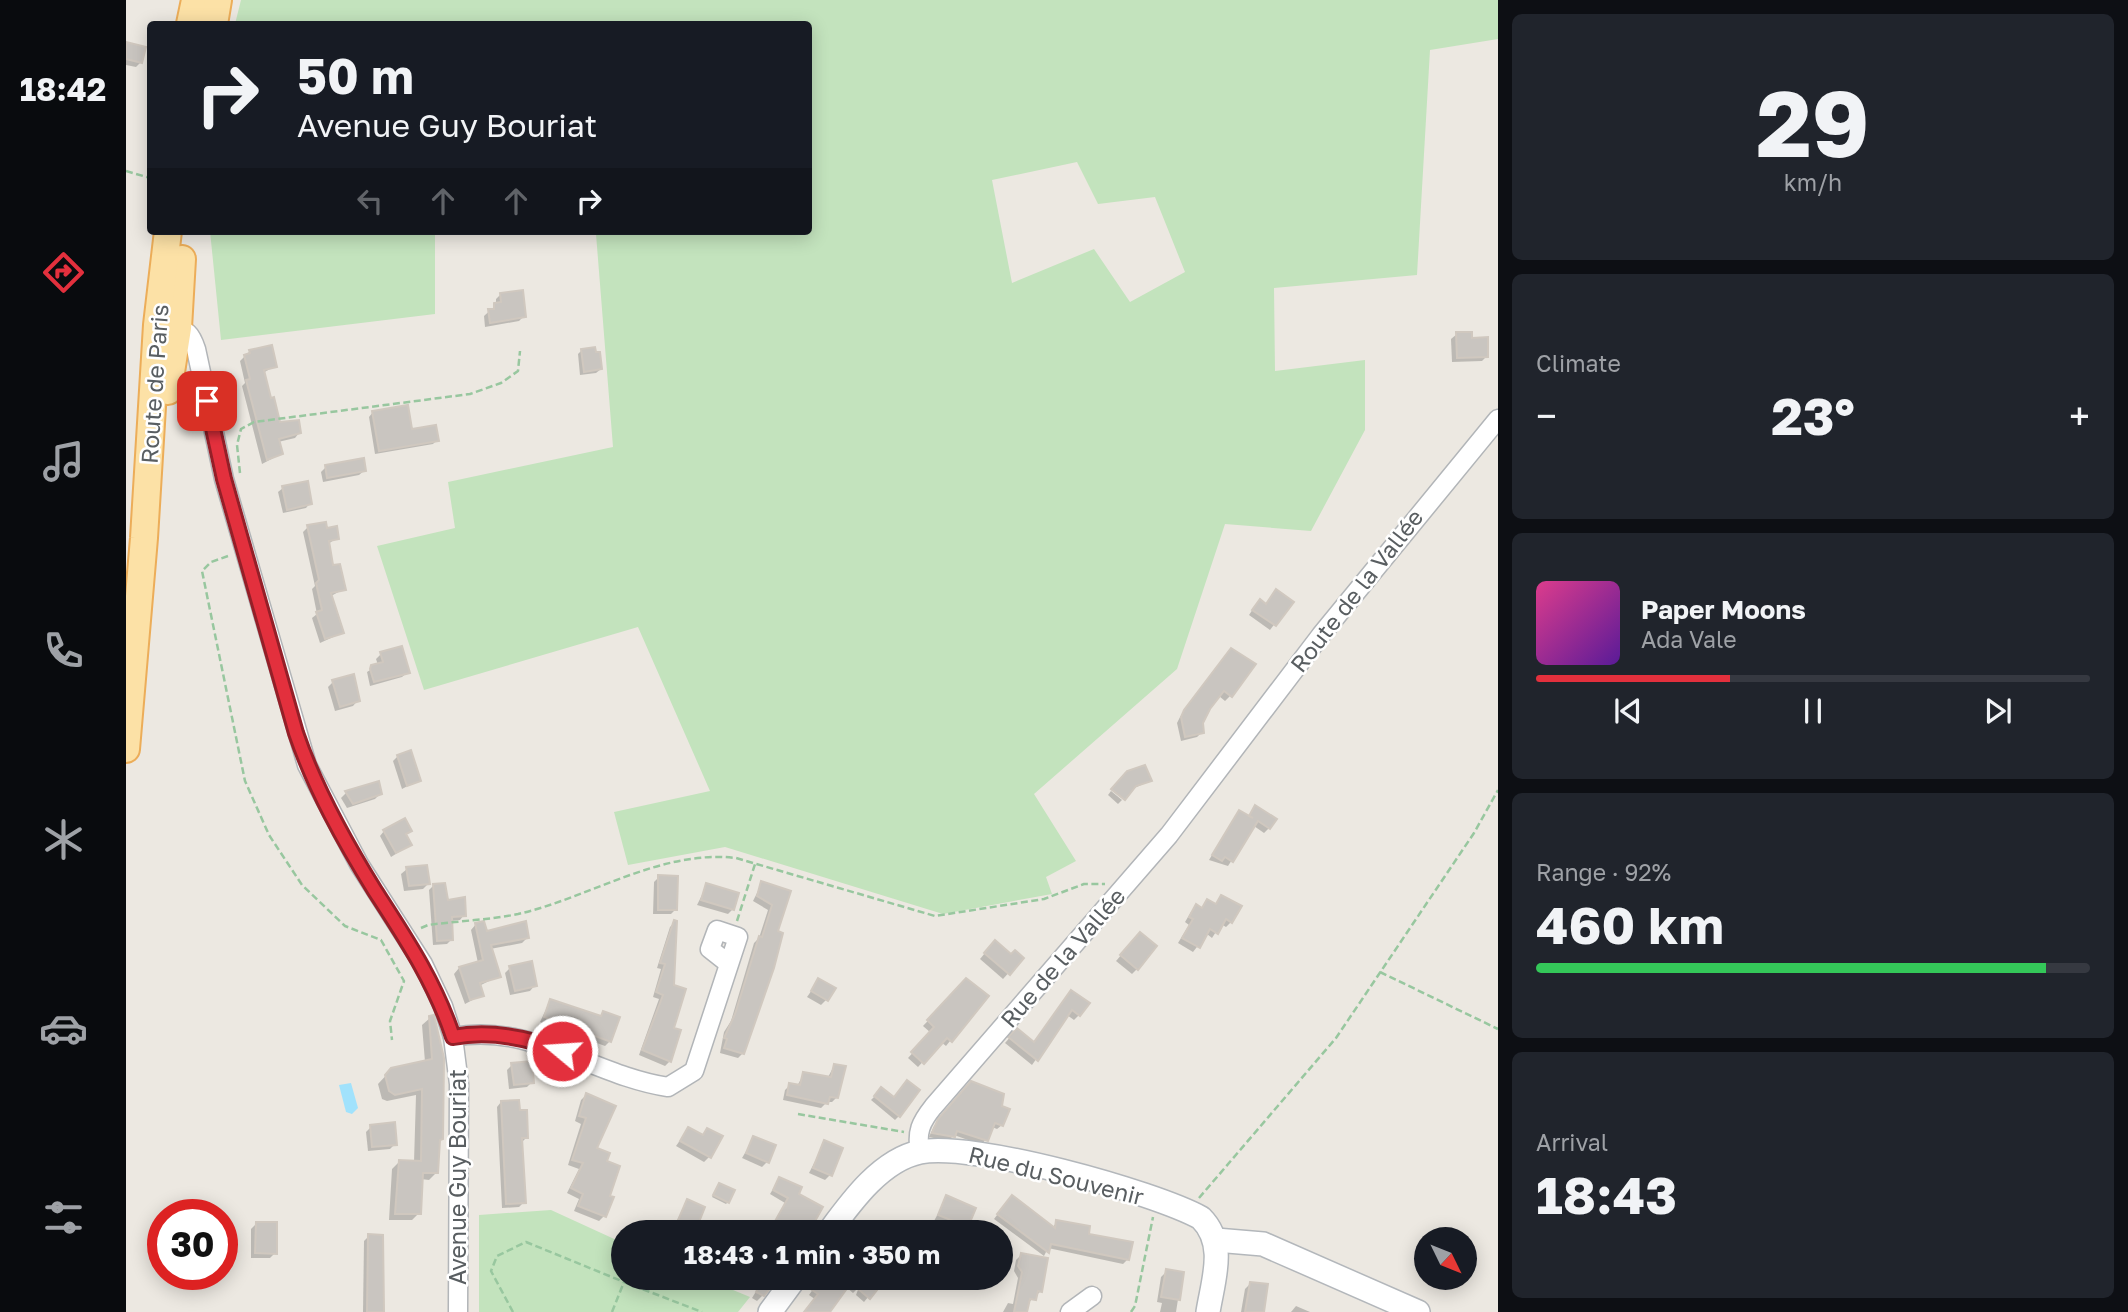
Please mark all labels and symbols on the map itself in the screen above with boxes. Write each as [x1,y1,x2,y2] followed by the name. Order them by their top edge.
[134,303,174,465] street label: Route de Paris
[177,371,237,431] pin
[1284,503,1428,677] street label: Route de la Vallée
[994,882,1130,1033] street label: Rue de la Vallée
[525,1014,599,1088] position arrow
[443,1069,471,1285] street label: Avenue Guy Bouriat
[966,1140,1147,1210] street label: Rue du Souvenir
[147,1199,238,1290] speed limit sign: 30
[1414,1227,1477,1290] north arrow

